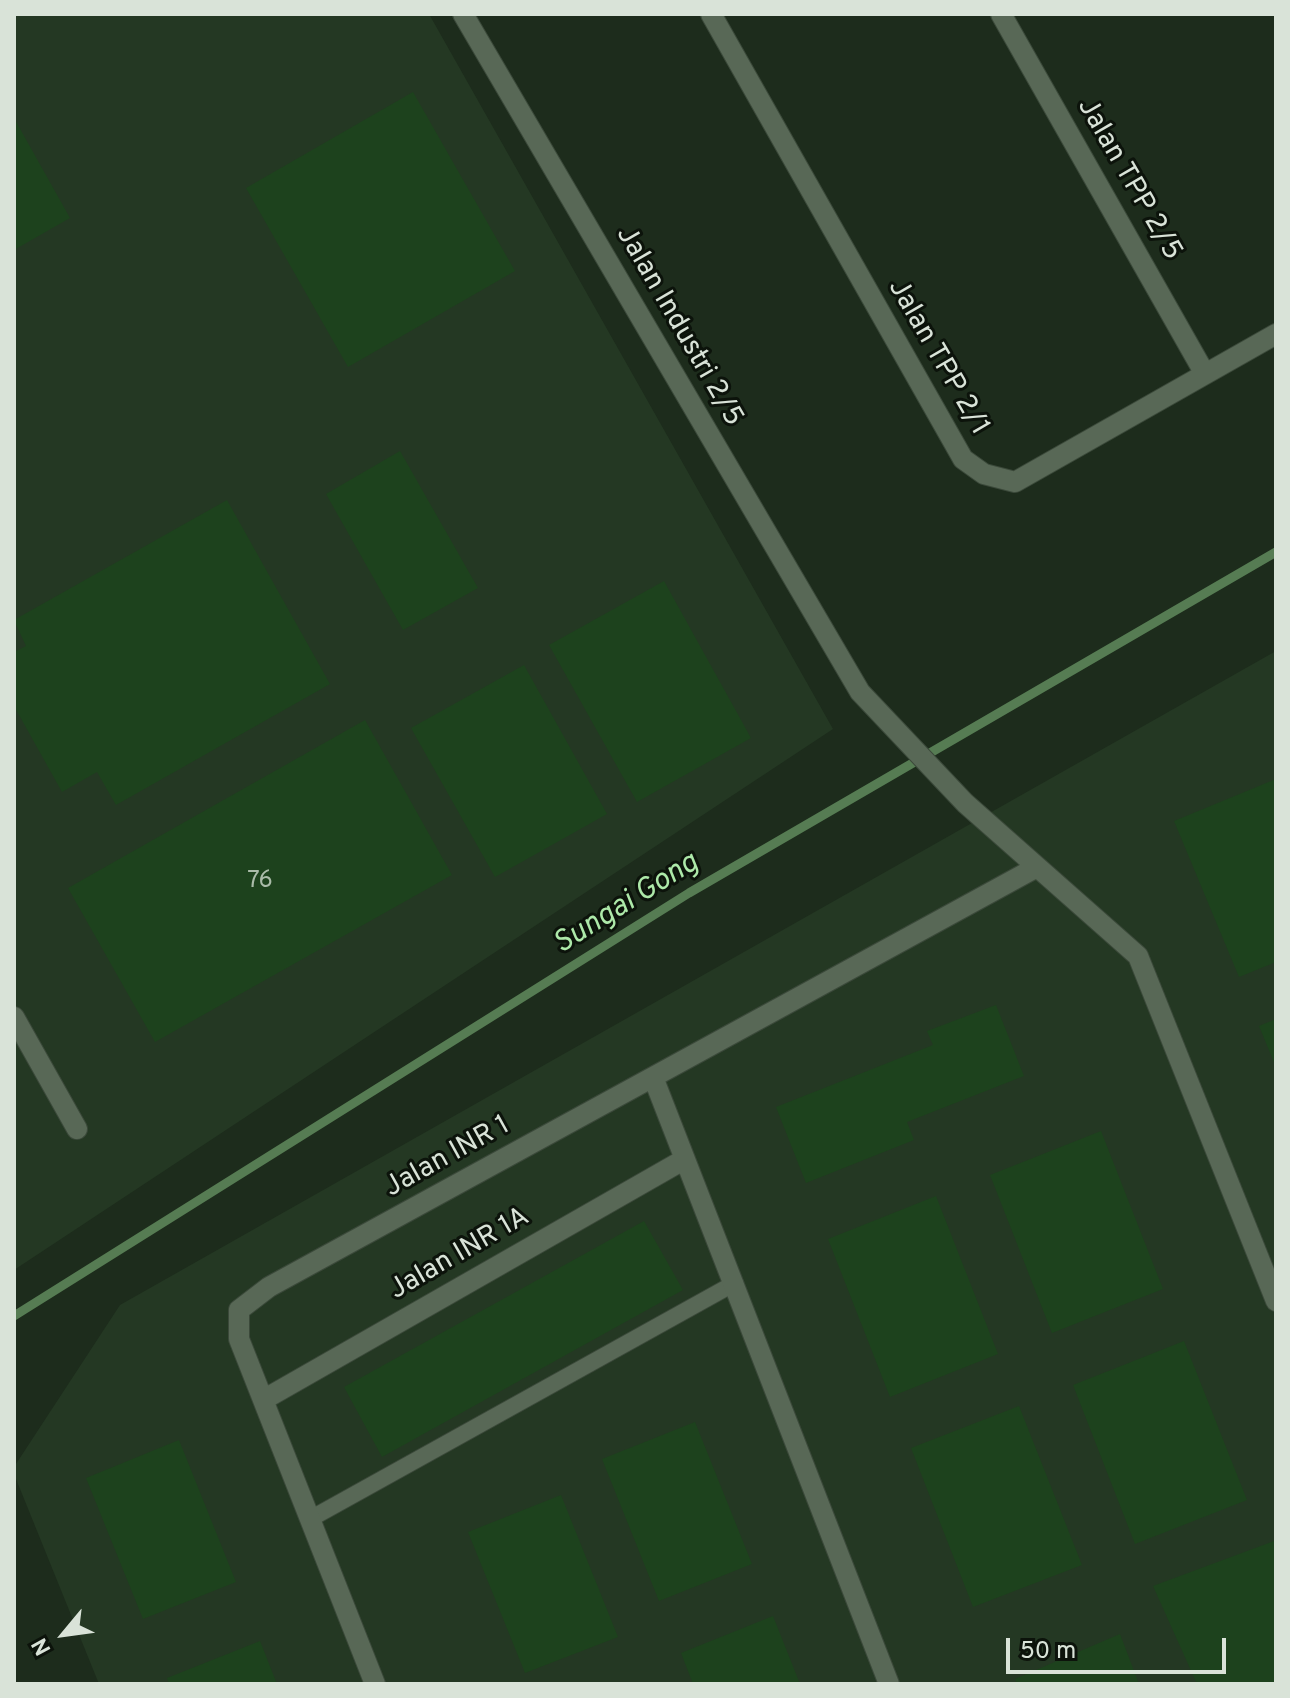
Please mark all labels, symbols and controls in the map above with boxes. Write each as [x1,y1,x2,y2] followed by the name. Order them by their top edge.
[1068,93,1188,267] street label: Jalan TPP 2/5
[607,221,749,433] street label: Jalan Industri 2/5
[879,274,995,442] street label: Jalan TPP 2/1
[548,846,706,964] water label: Sungai Gong
[247,868,273,896] house number: 76
[380,1110,516,1206] street label: Jalan INR 1
[384,1201,536,1309] street label: Jalan INR 1A
[24,1594,104,1674] north arrow
[1010,1622,1230,1672] scale bar
[27,1632,58,1659] text: N
[1020,1637,1076,1667] text: 50 m

